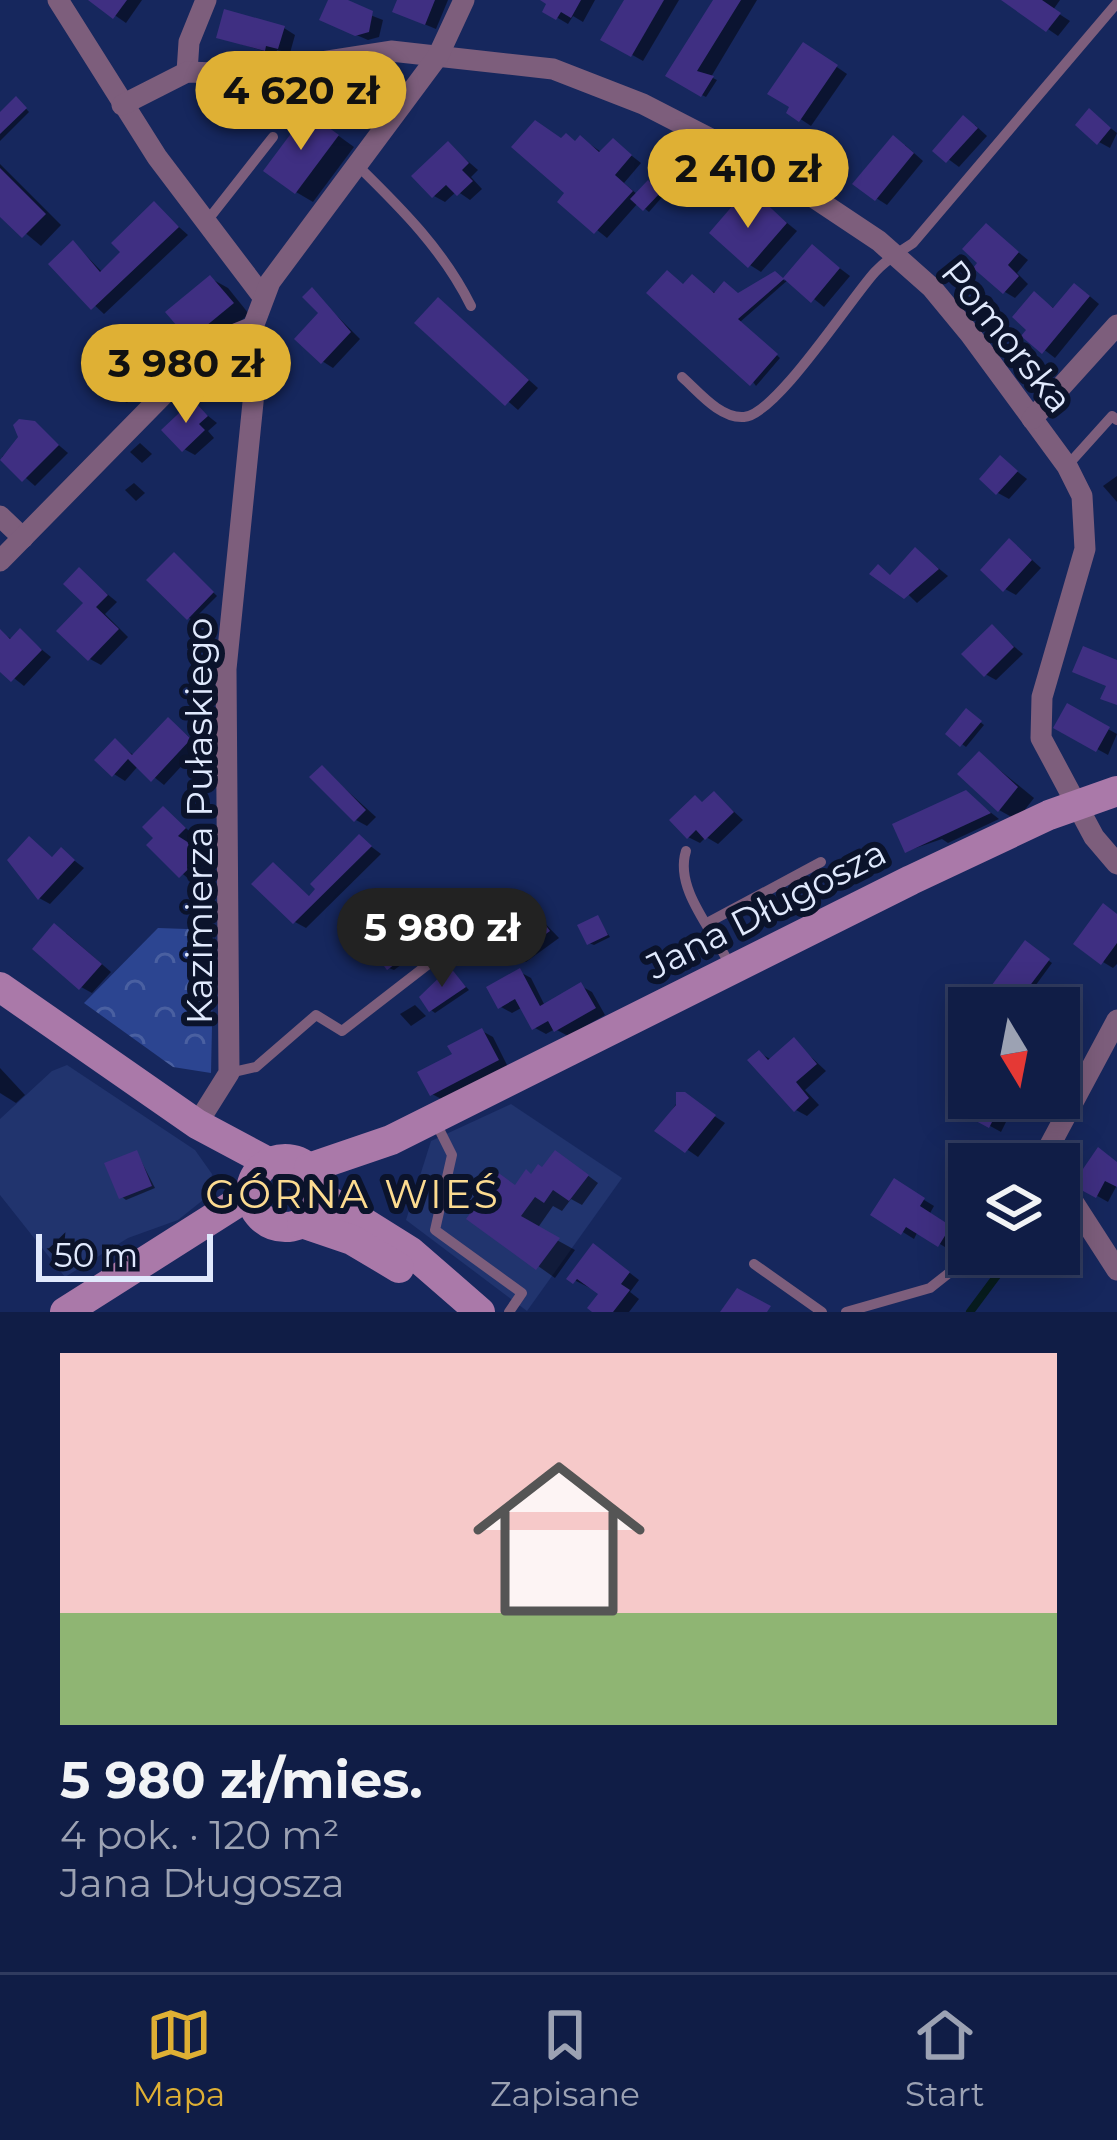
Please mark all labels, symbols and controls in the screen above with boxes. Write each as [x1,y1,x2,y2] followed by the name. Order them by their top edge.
[177,51,425,153] pin: 4 620 zł
[222,66,380,114] text: 4 620 zł
[624,129,872,231] pin: 2 410 zł
[675,144,821,192] text: 2 410 zł
[932,251,1082,421] street label: Pomorska
[62,324,310,426] pin: 3 980 zł
[108,339,264,387] text: 3 980 zł
[177,618,221,1024] street label: Kazimierza Pułaskiego
[638,830,893,989] street label: Jana Długosza
[318,888,566,990] pin: 5 980 zł
[364,903,520,951] text: 5 980 zł
[948,987,1080,1119] north arrow
[948,987,1080,1275] map controls
[948,1143,1080,1275] button: layers
[205,1170,501,1218] district label: GÓRNA WIEŚ
[36,1228,213,1281] scale bar
[54,1235,138,1275] text: 50 m
[451,1431,667,1647] icon: home
[60,1749,423,1811] text: 5 980 zł/mies.
[60,1811,339,1859] text: 4 pok. · 120 m²
[60,1859,345,1907] text: Jana Długosza
[132,2002,225,2114] tab: Mapa
[490,2002,640,2114] tab: Zapisane
[905,2002,985,2114] tab: Start

